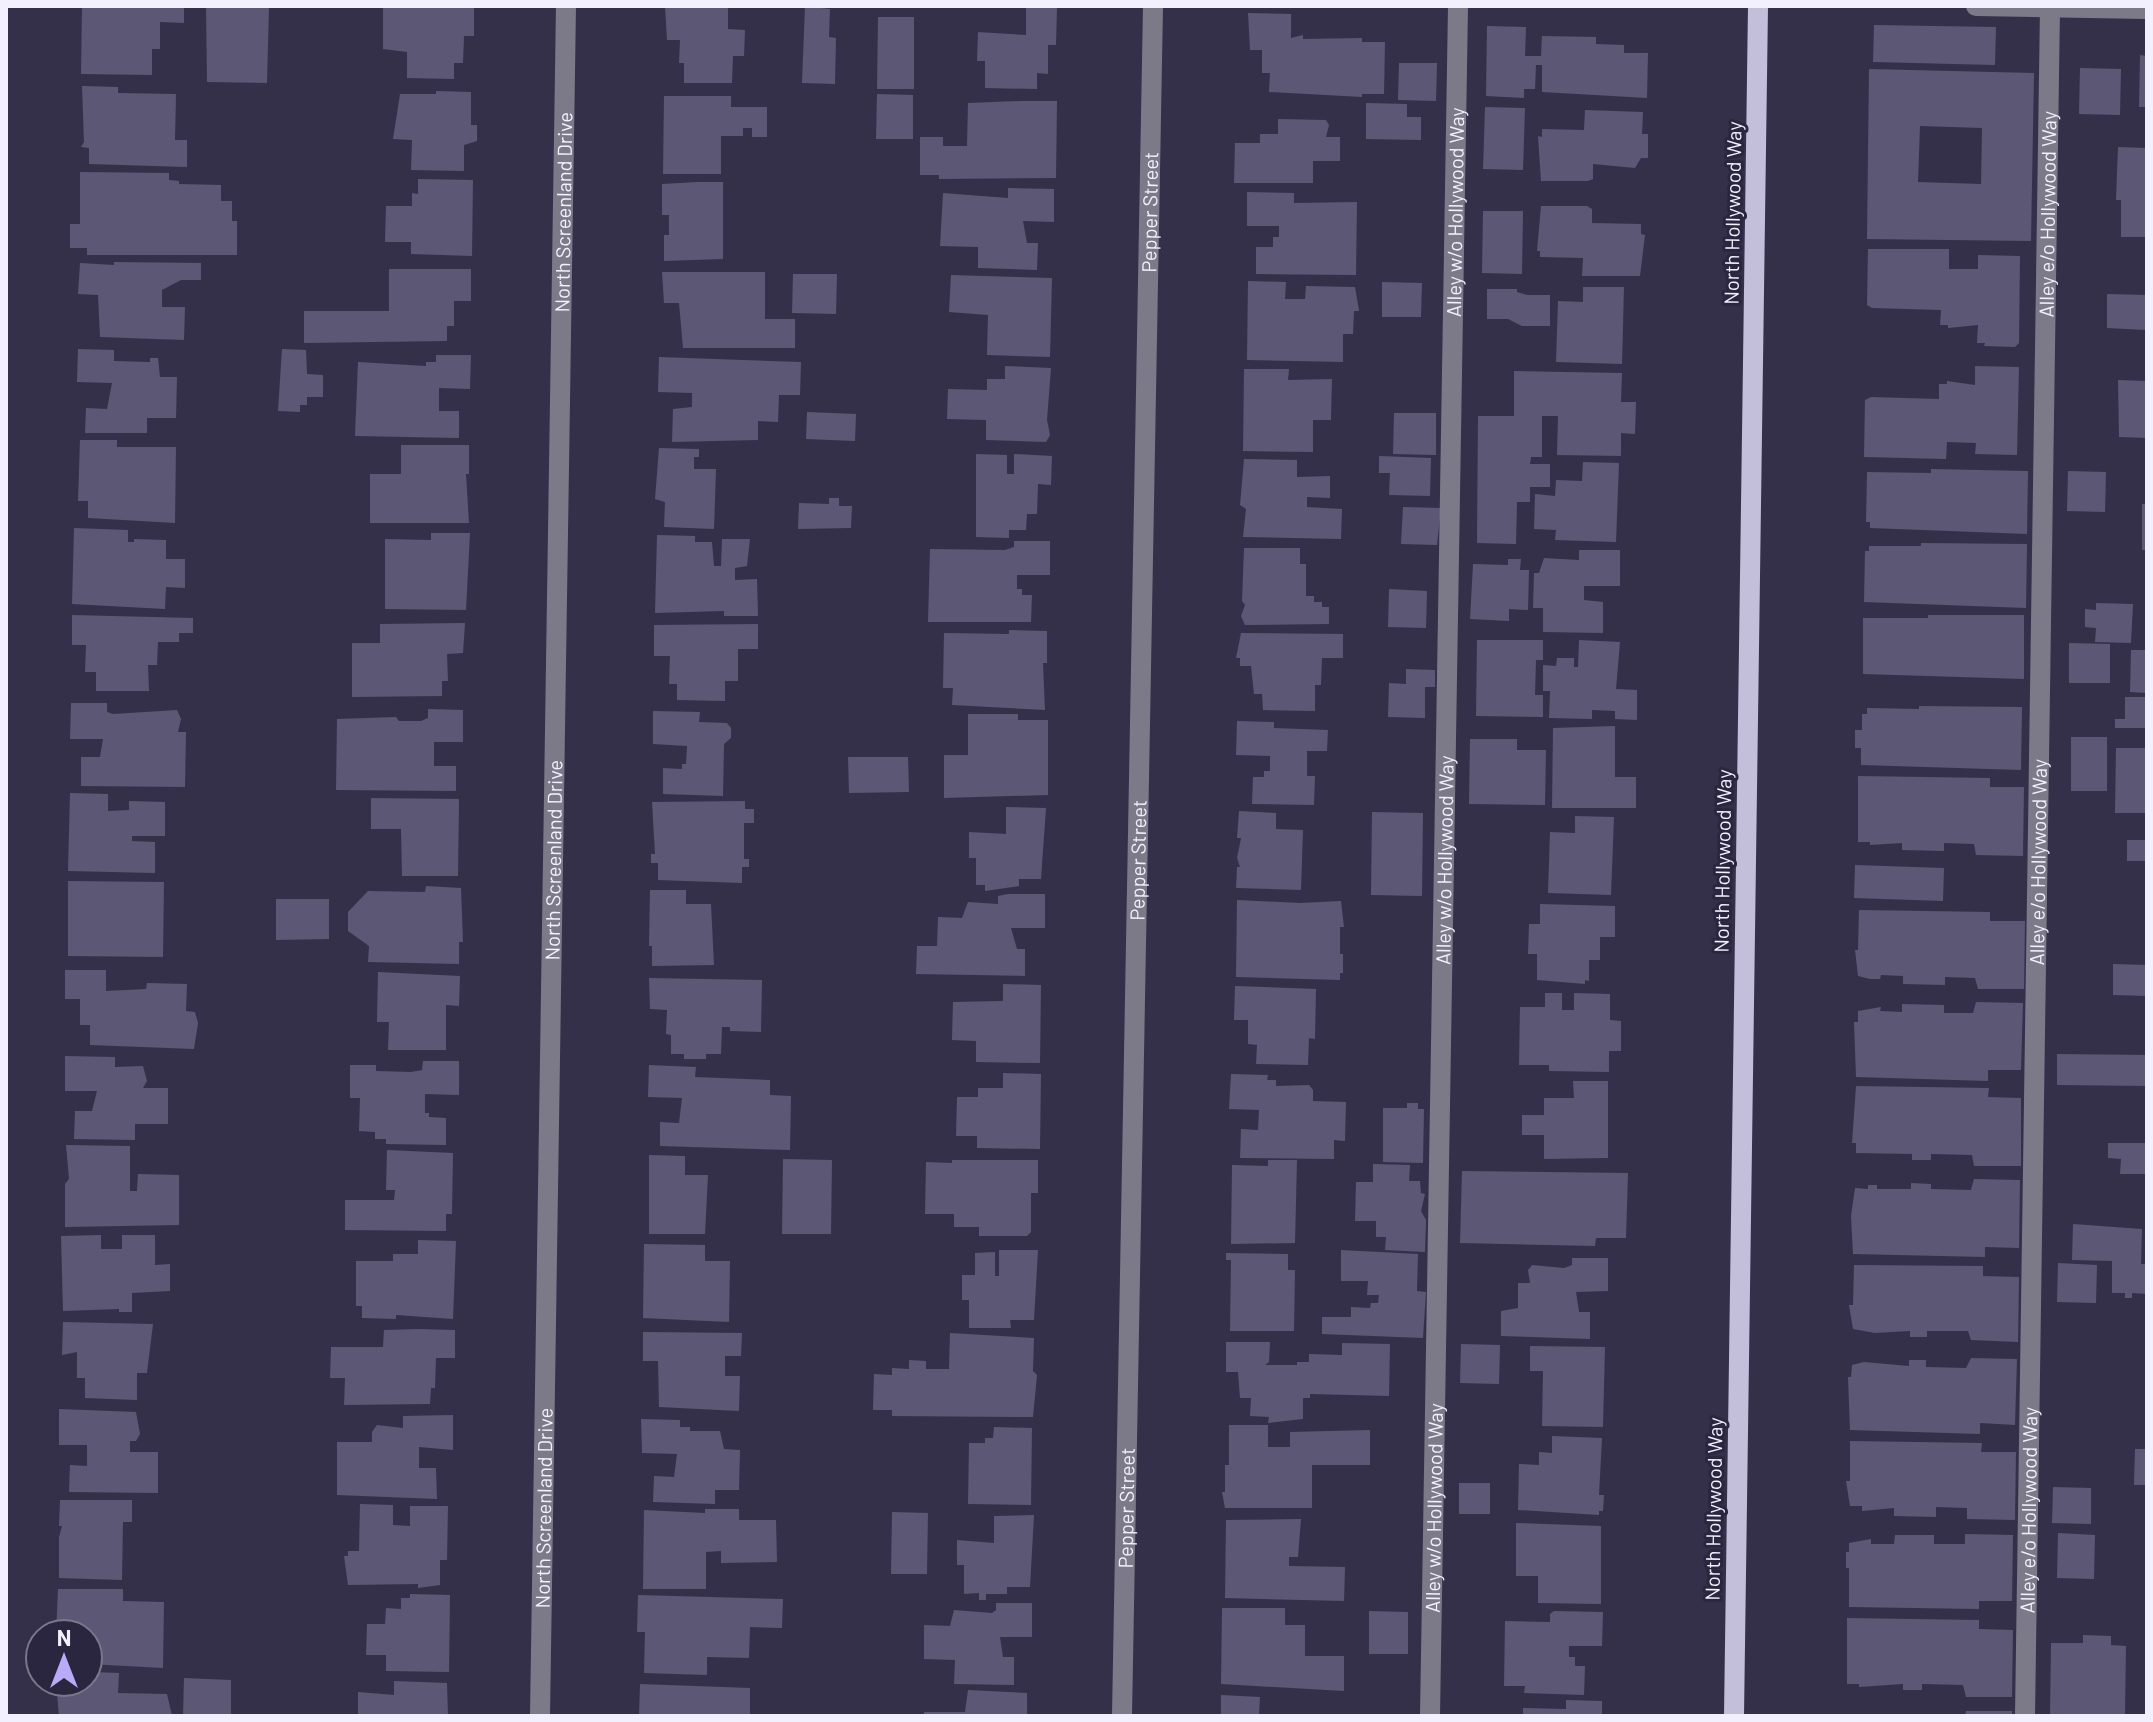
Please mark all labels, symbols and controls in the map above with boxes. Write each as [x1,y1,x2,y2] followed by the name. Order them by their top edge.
[1441,107,1468,317] street label: Alley w/o Hollywood Way
[2033,111,2060,318] street label: Alley e/o Hollywood Way
[549,112,576,313] street label: North Screenland Drive
[1718,121,1746,305] street label: North Hollywood Way
[1136,152,1162,273] street label: Pepper Street
[1430,755,1458,965] street label: Alley w/o Hollywood Way
[2024,759,2051,966] street label: Alley e/o Hollywood Way
[539,760,567,961] street label: North Screenland Drive
[1708,769,1736,953] street label: North Hollywood Way
[1124,800,1151,921] street label: Pepper Street
[1420,1403,1447,1613] street label: Alley w/o Hollywood Way
[2015,1407,2042,1613] street label: Alley e/o Hollywood Way
[530,1408,557,1608] street label: North Screenland Drive
[1699,1417,1727,1601] street label: North Hollywood Way
[1113,1447,1139,1569] street label: Pepper Street
[24,1618,104,1698] north arrow
[57,1624,71,1650] text: N

